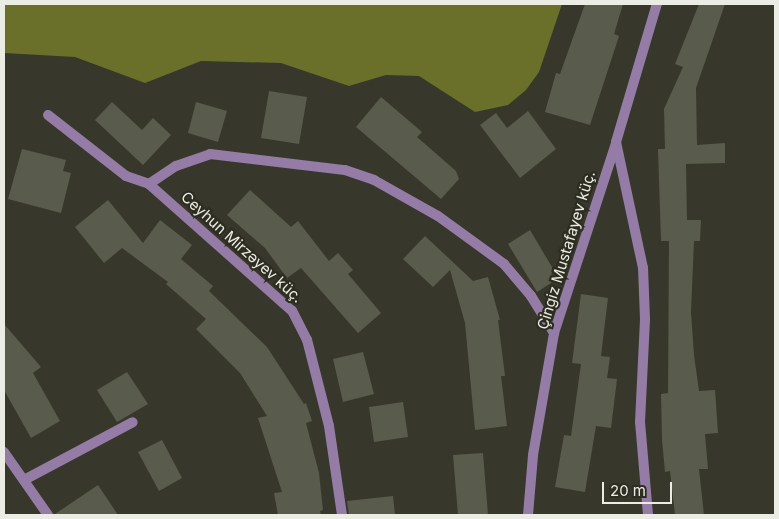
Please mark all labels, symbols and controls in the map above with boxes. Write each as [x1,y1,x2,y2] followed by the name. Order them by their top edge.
[533,168,599,332] street label: Çingiz Mustafayev küç.
[178,188,306,306] street label: Ceyhun Mirzəyev küç.
[604,472,674,504] scale bar
[610,481,646,500] text: 20 m

